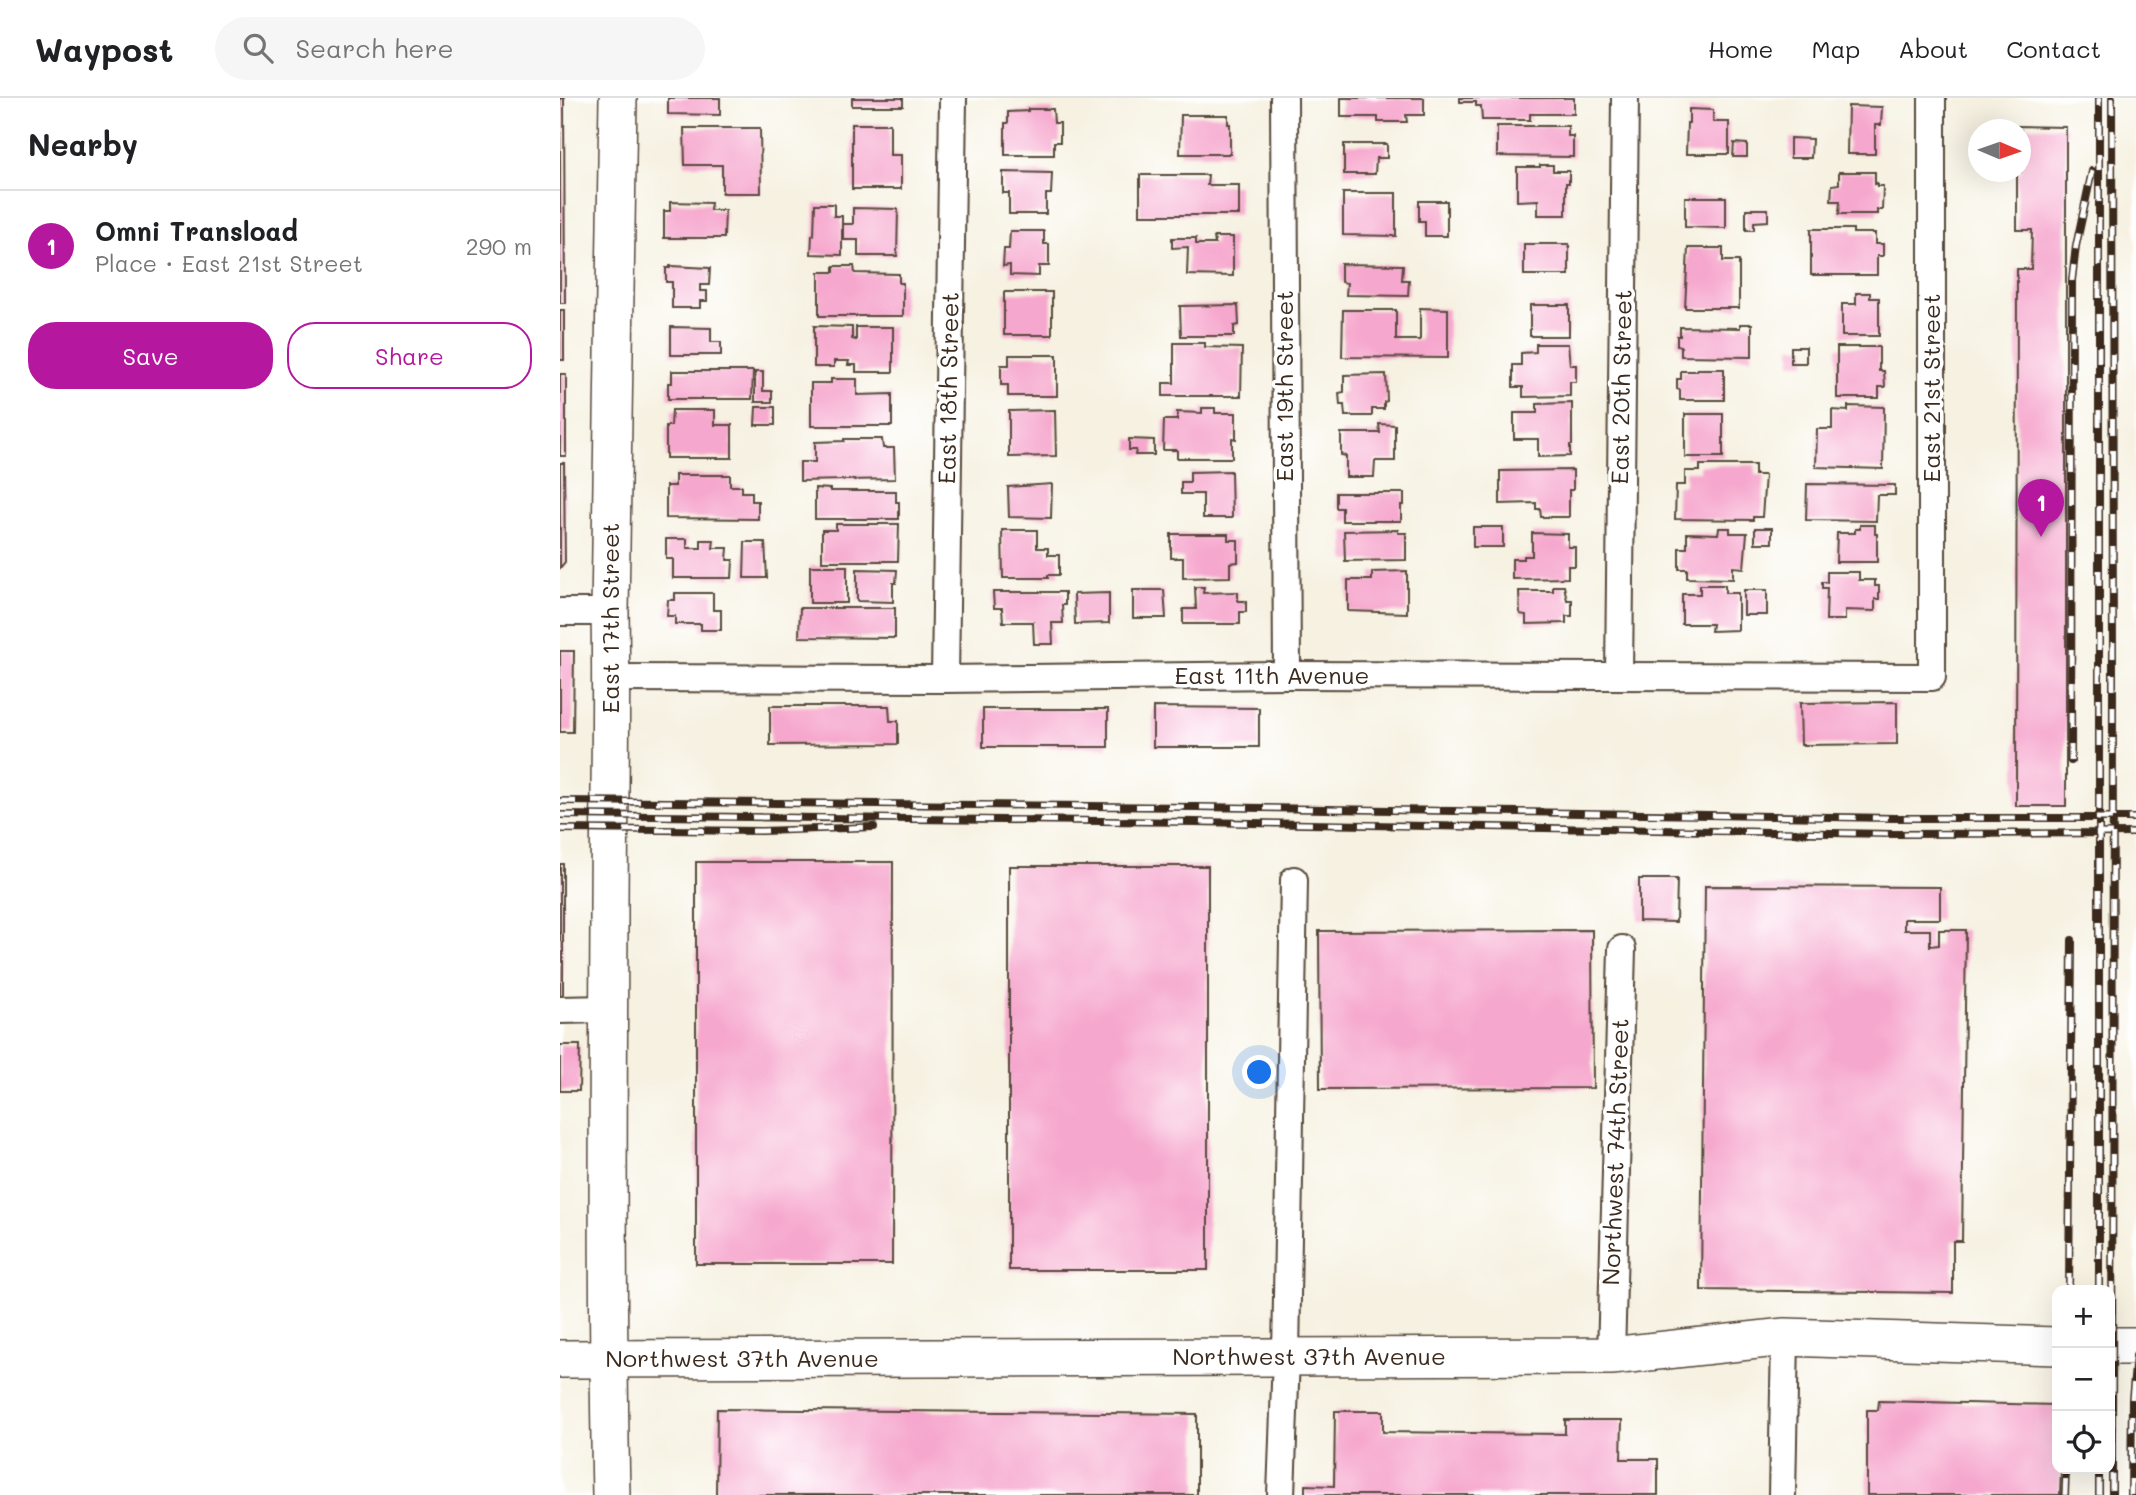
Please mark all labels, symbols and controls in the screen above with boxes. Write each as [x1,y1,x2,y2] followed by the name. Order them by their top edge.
[215,17,705,80] search box
[35,27,173,70] text: Waypost
[239,29,277,67] icon: search
[295,31,454,65] text: Search here
[1708,33,1773,64] text: Home
[1811,33,1860,64] text: Map
[1898,33,1968,64] text: About
[2006,33,2101,64] text: Contact
[1968,119,2031,182] north arrow
[28,124,138,164] text: Nearby
[95,214,298,248] text: Omni Transload
[46,231,56,261] text: 1
[466,231,532,261] text: 290 m
[95,248,363,278] text: Place · East 21st Street
[1603,289,1638,485] street label: East 20th Street
[1268,290,1299,482] street label: East 19th Street
[930,292,965,484] street label: East 18th Street
[1915,294,1946,483] street label: East 21st Street
[28,322,273,389] button: Save
[287,322,532,389] button: Share
[2018,479,2064,537] pin: 1
[594,523,625,713] street label: East 17th Street
[1175,659,1369,690] street label: East 11th Avenue
[1594,1018,1635,1286] street label: Northwest 74th Street
[1242,1055,1276,1089] your location
[2052,1285,2115,1474] map controls
[2052,1285,2115,1348] button: +
[1172,1340,1446,1371] street label: Northwest 37th Avenue
[605,1342,879,1373] street label: Northwest 37th Avenue
[2052,1348,2115,1411] button: −
[2052,1411,2115,1474] button: locate

